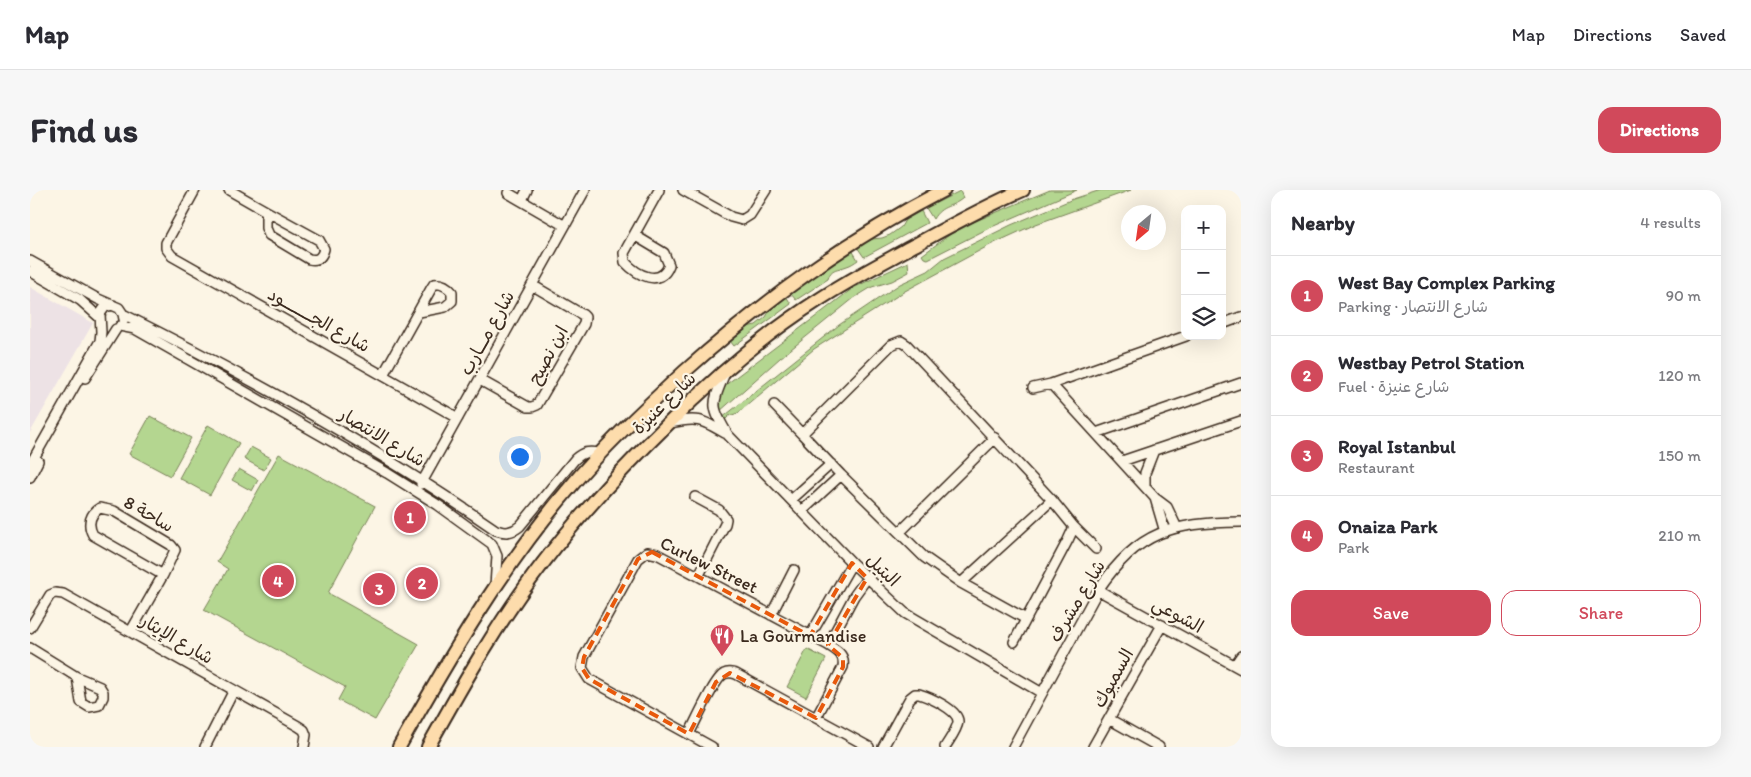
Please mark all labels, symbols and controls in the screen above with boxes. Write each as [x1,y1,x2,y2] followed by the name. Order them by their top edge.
[25,20,69,49] text: Map
[1512,24,1545,46] text: Map
[1573,24,1652,46] text: Directions
[1680,24,1726,46] text: Saved
[1598,107,1721,153] button: Directions
[30,109,138,151] text: Find us
[1121,205,1166,250] north arrow
[1181,205,1226,340] map controls
[1181,205,1226,250] button: +
[1291,210,1355,235] text: Nearby
[1640,213,1701,232] text: 4 results
[1181,250,1226,295] button: −
[1338,271,1555,294] text: West Bay Complex Parking
[264,283,374,358] street label: شارع الجــــــــود
[1303,286,1311,305] text: 1
[1666,286,1701,305] text: 90 m
[455,287,520,380] street label: شارع مـــارب
[1181,295,1226,340] button: layers
[1338,297,1488,316] text: Parking · شارع الانتصار
[523,322,574,389] street label: ابن نصيح
[1338,351,1524,374] text: Westbay Petrol Station
[1303,366,1311,385] text: 2
[1658,366,1701,385] text: 120 m
[628,367,701,439] street label: شارع عنيزة
[1338,377,1449,396] text: Fuel · شارع عنيزة
[333,402,429,472] street label: شارع الانتصار
[1338,435,1456,458] text: Royal Istanbul
[507,444,533,470] your location
[1303,446,1311,465] text: 3
[1658,446,1701,465] text: 150 m
[1338,458,1415,477] text: Restaurant
[120,491,178,537] street label: ساحة 8
[394,498,426,536] pin: 1
[1338,515,1438,538] text: Onaiza Park
[1302,526,1312,545] text: 4
[1658,526,1701,545] text: 210 m
[656,532,762,598] street label: Curlew Street
[1338,538,1369,557] text: Park
[862,549,904,591] street label: البتيل
[1044,556,1111,646] street label: شارع مشرف
[262,562,294,600] pin: 4
[406,564,438,602] pin: 2
[363,570,395,608] pin: 3
[1291,590,1491,636] button: Save
[1501,590,1701,636] button: Share
[1146,592,1207,642] street label: الشوعي
[134,608,217,670] street label: شارع الإيثار
[709,623,735,657] restaurant icon: La Gourmandise
[740,625,867,647] place label: La Gourmandise
[1088,645,1139,712] street label: السمبوك

